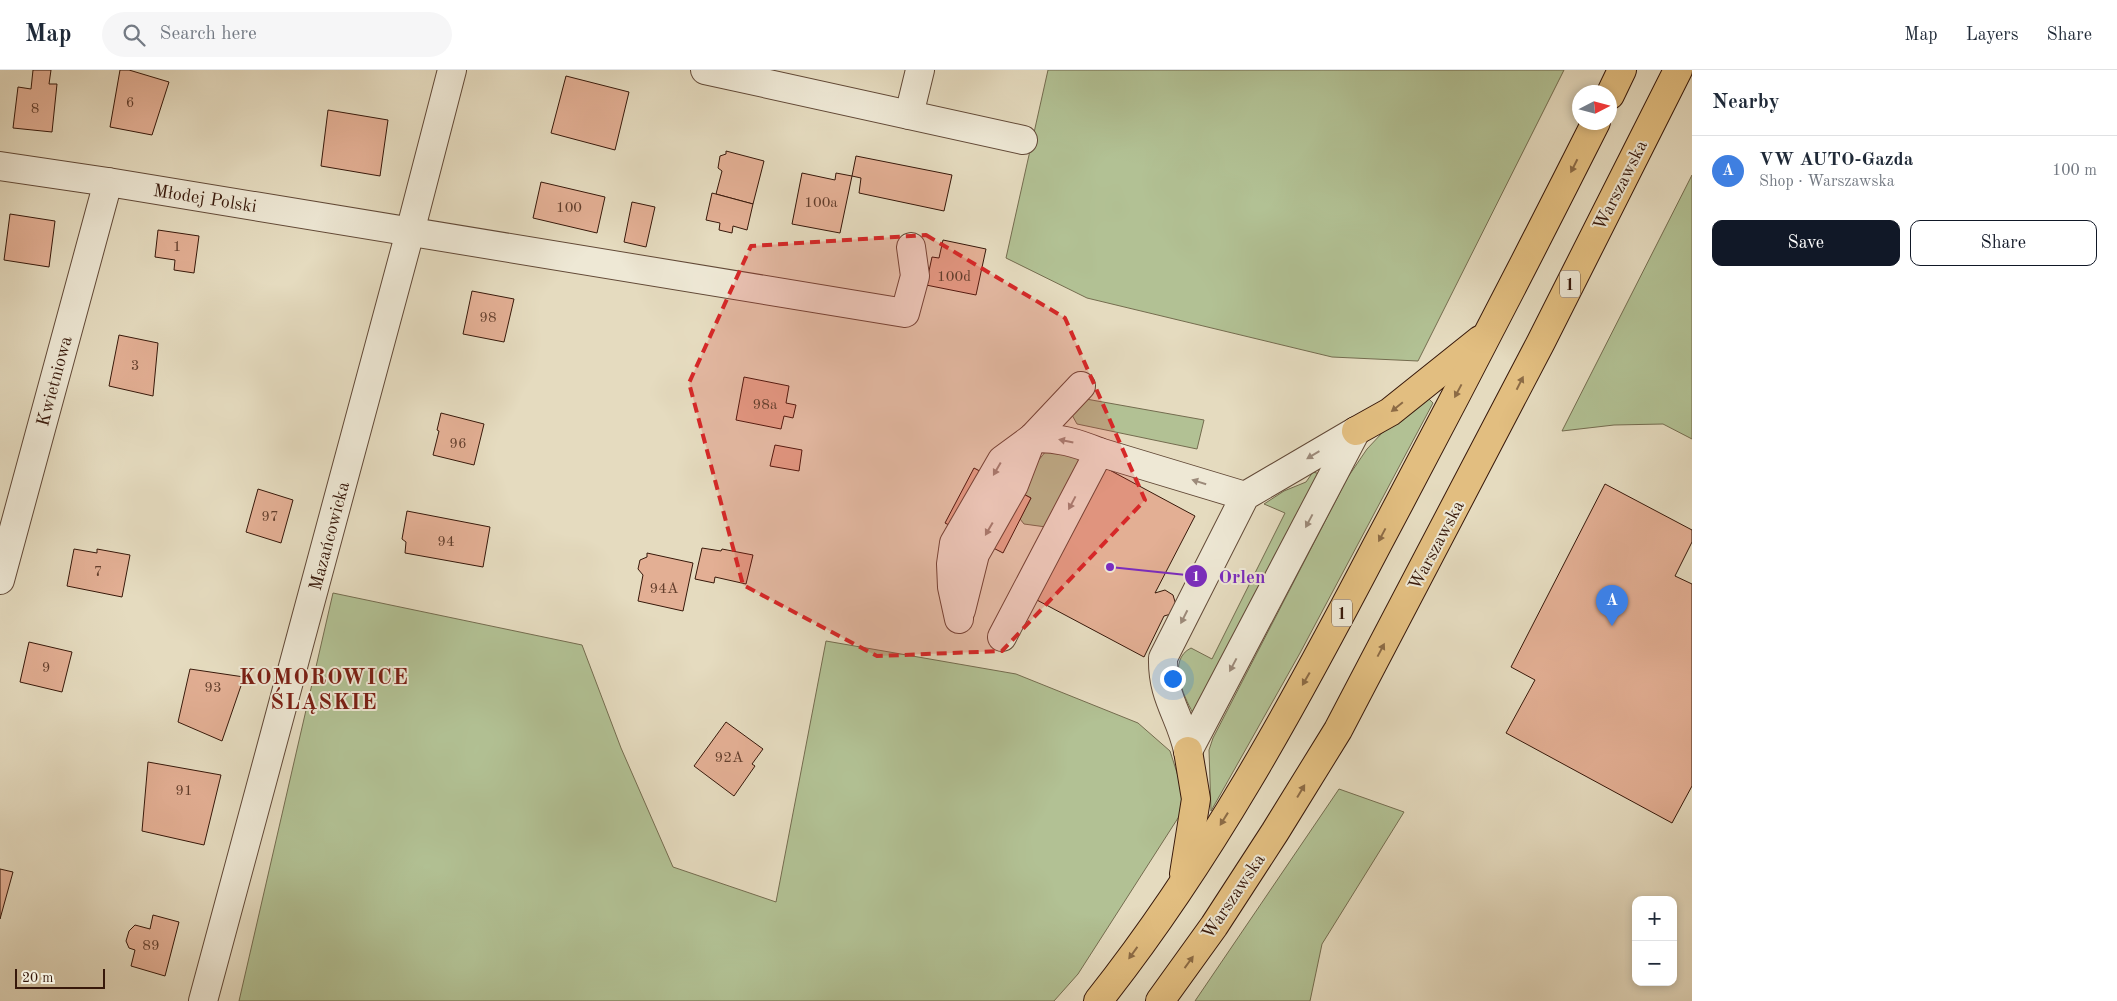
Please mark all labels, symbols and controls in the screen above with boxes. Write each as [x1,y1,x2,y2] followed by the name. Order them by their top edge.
[102,12,452,57] search box
[120,21,148,49] icon: search
[25,23,72,47] text: Map
[160,25,257,44] text: Search here
[1904,26,1938,44] text: Map
[1966,26,2018,44] text: Layers
[2046,26,2092,44] text: Share
[1572,85,1617,130] north arrow
[1712,92,1780,113] text: Nearby
[126,96,134,111] house number: 6
[31,102,39,117] house number: 8
[1591,137,1651,233] street label: Warszawska
[1759,151,1913,170] text: VW AUTO-Gazda
[1569,159,1577,173] one-way arrow
[1722,163,1734,179] text: A
[2052,163,2097,179] text: 100 m
[1759,174,1895,190] text: Shop · Warszawska
[152,182,258,216] street label: Młodej Polski
[804,196,838,211] house number: 100a
[556,201,582,216] house number: 100
[1712,220,1900,266] button: Save
[1910,220,2097,266] button: Share
[173,240,181,255] house number: 1
[937,270,971,285] house number: 100d
[1560,270,1580,298] road number: 1
[479,311,497,326] house number: 98
[34,334,76,428] street label: Kwietniowa
[131,359,139,374] house number: 3
[1516,375,1524,390] one-way arrow
[1454,384,1462,399] one-way arrow
[753,398,778,413] house number: 98a
[1390,402,1403,413] one-way arrow
[449,437,467,452] house number: 96
[1059,437,1074,445] one-way arrow
[1307,451,1320,460] one-way arrow
[992,462,1001,475] one-way arrow
[1191,477,1206,485] one-way arrow
[307,480,353,593] street label: Mazańcowicka
[1068,496,1076,510] one-way arrow
[1406,498,1468,593] street label: Warszawska
[261,510,279,525] house number: 97
[1305,513,1313,528] one-way arrow
[985,522,993,537] one-way arrow
[1378,528,1387,542] one-way arrow
[437,535,455,550] house number: 94
[1184,559,1276,593] callout: Orlen
[94,565,102,580] house number: 7
[1218,569,1266,588] text: Orlen
[1192,570,1200,585] text: 1
[650,582,679,597] house number: 94A
[1596,585,1628,626] pin: A
[1332,600,1352,626] road number: 1
[1180,610,1188,624] one-way arrow
[1377,642,1385,657] one-way arrow
[1229,657,1237,672] one-way arrow
[42,661,50,676] house number: 9
[1160,666,1186,692] your location
[239,667,409,714] district label: KOMOROWICE ŚLĄSKIE
[1302,672,1311,685] one-way arrow
[204,681,222,696] house number: 93
[715,751,744,766] house number: 92A
[175,784,193,799] house number: 91
[1296,784,1305,797] one-way arrow
[1219,812,1229,825] one-way arrow
[1199,851,1269,942] street label: Warszawska
[1632,896,1677,986] map controls
[1632,896,1677,941] button: +
[142,939,160,954] house number: 89
[1632,941,1677,986] button: −
[1128,946,1138,960] one-way arrow
[1184,955,1194,969] one-way arrow
[15,966,105,989] scale bar
[22,971,53,985] text: 20 m

